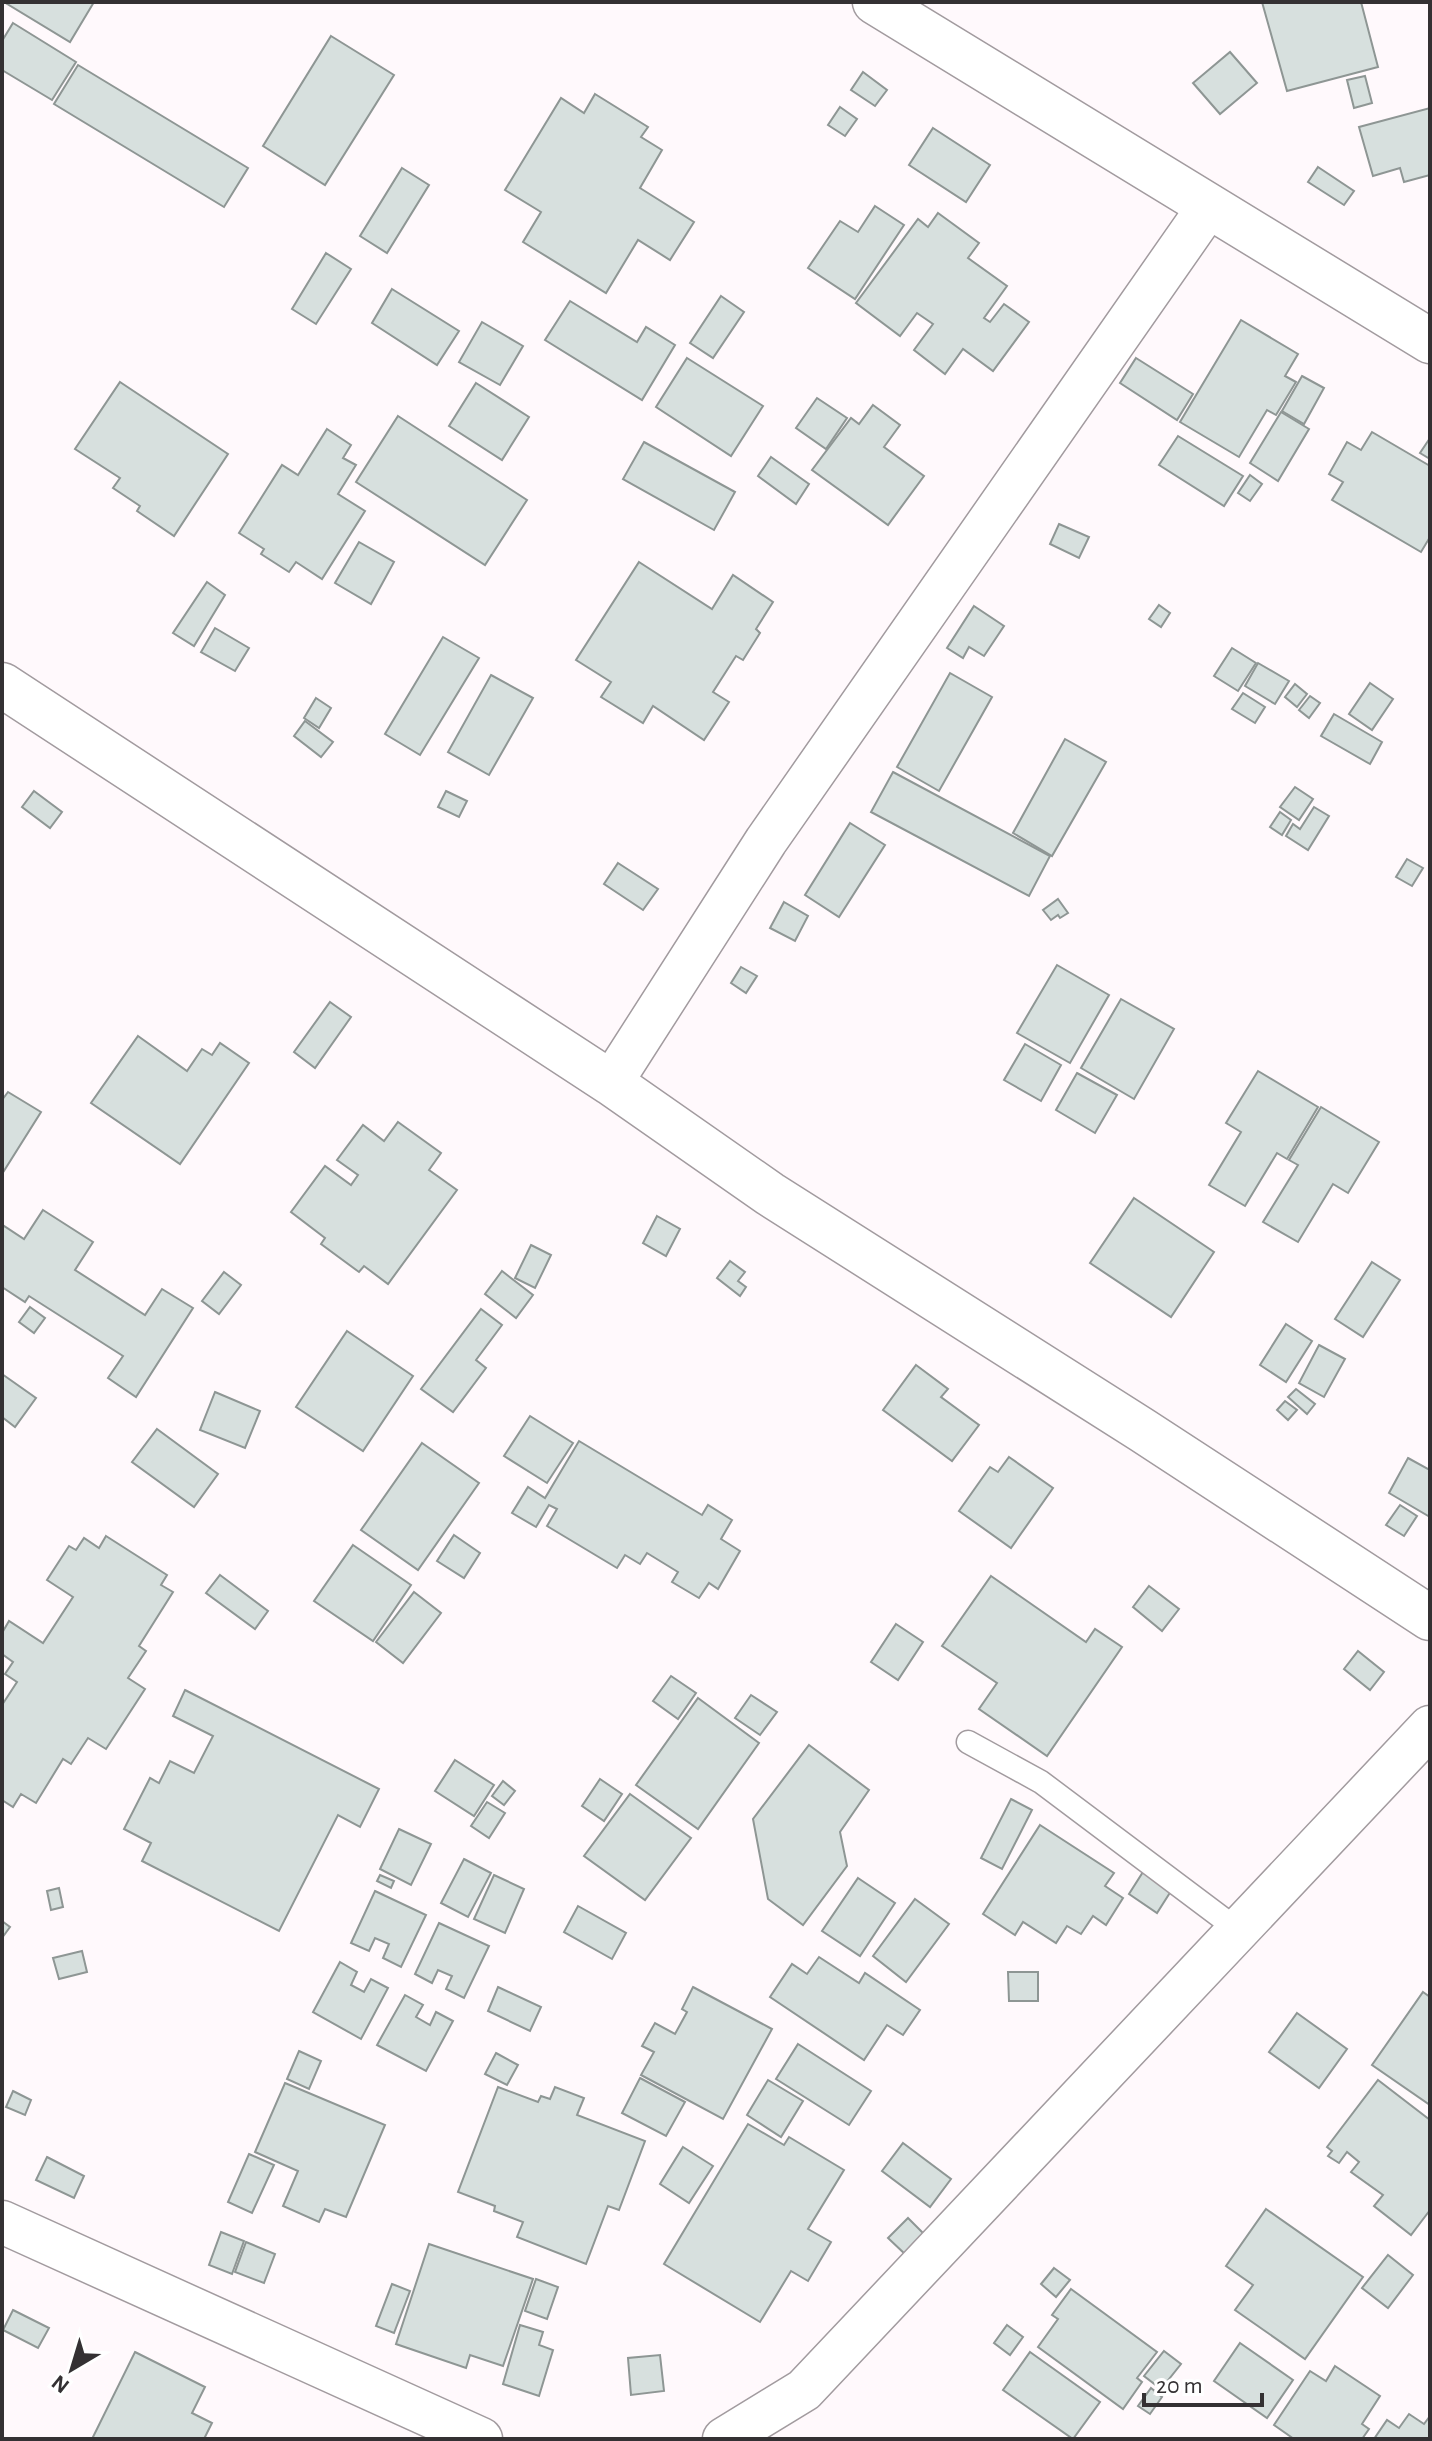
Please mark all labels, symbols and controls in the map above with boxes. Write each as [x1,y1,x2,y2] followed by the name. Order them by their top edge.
[32,2329,112,2409] north arrow
[1144,2357,1262,2407] scale bar
[48,2371,73,2397] text: N
[1156,2374,1203,2398] text: 20 m

